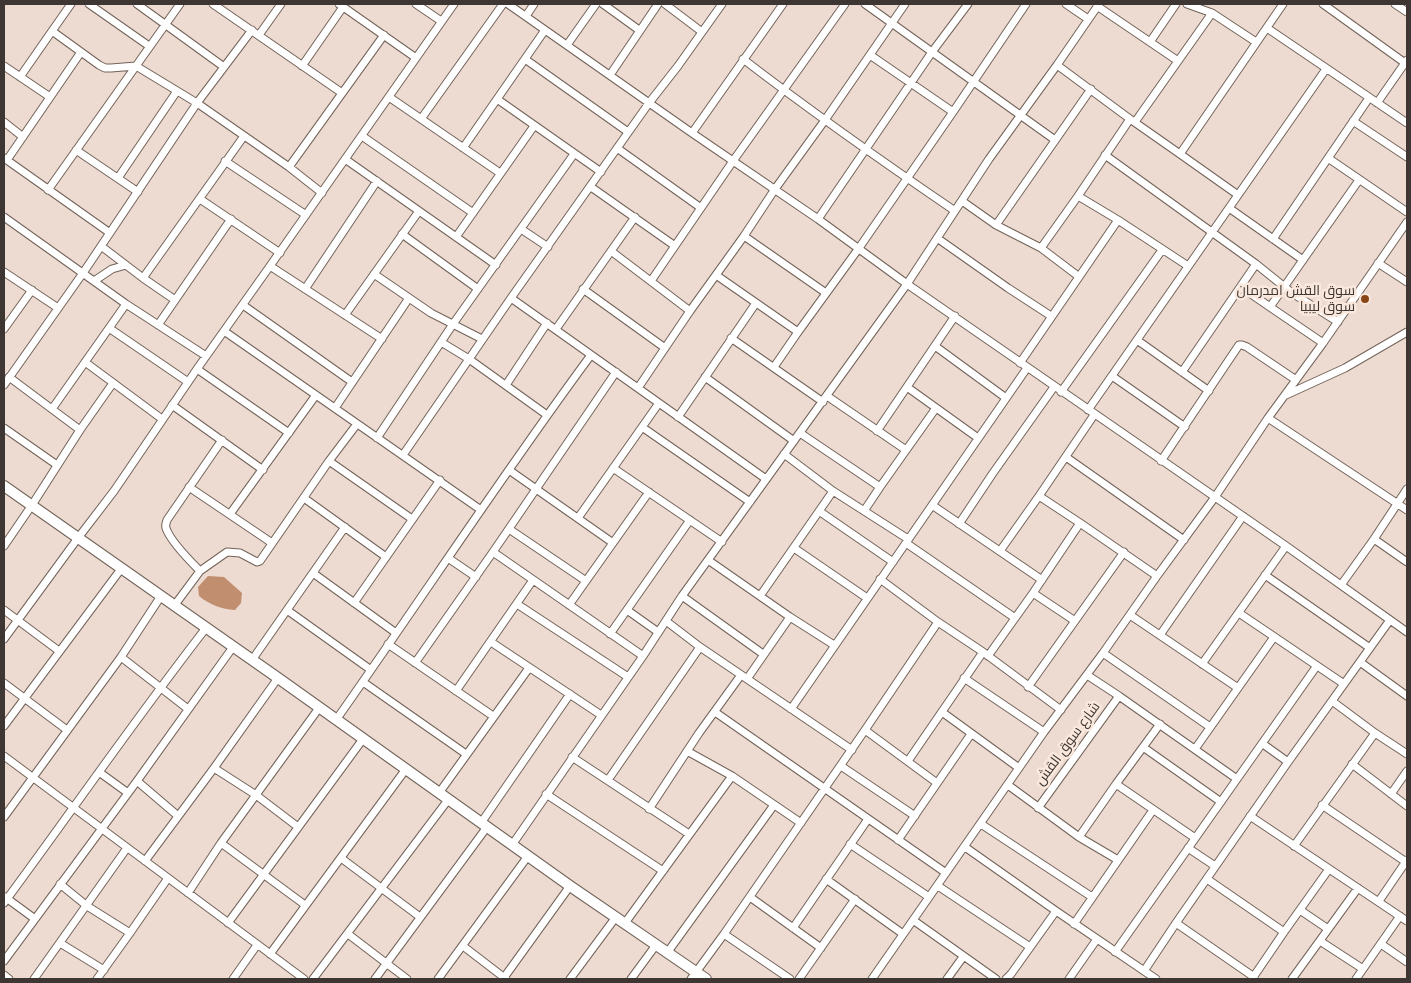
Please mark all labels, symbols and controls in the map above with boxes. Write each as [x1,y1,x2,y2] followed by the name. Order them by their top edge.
[1236,283,1355,316] place label: سوق القش امدرمان سوق ليبيا
[1359,293,1371,305] marker: سوق القش امدرمان سوق ليبيا
[1032,699,1104,789] street label: شارع سوق القش

